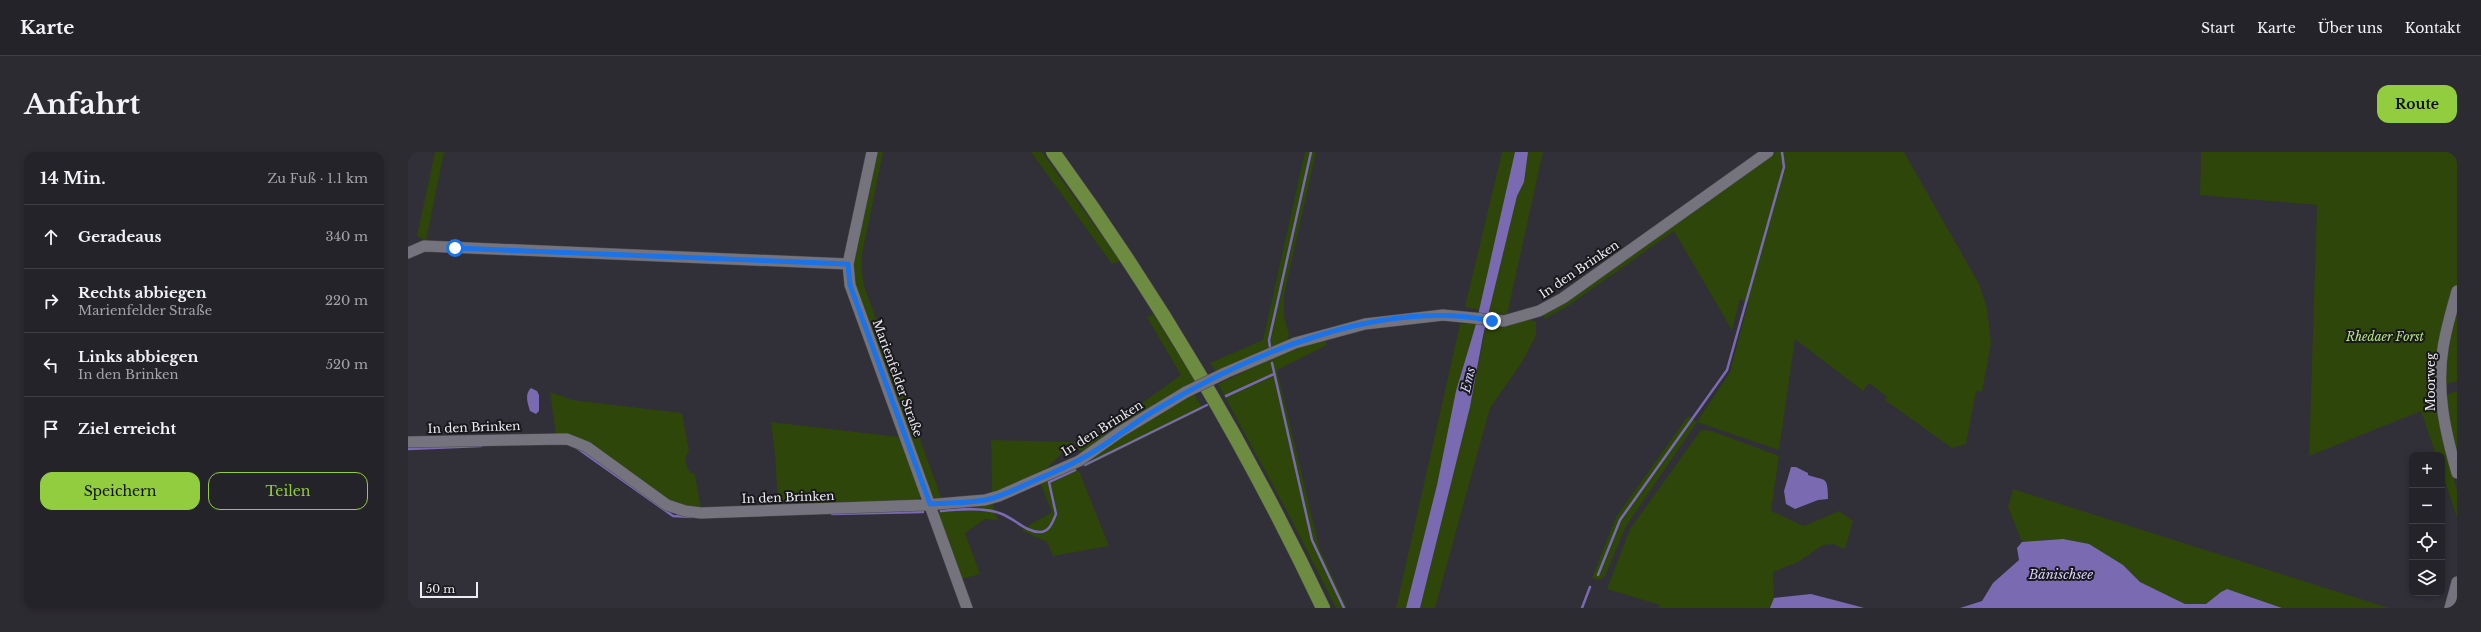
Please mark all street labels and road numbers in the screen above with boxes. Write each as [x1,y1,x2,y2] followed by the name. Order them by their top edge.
[1536,237,1622,301] street label: In den Brinken
[870,317,926,439] street label: Marienfelder Straße
[2423,352,2438,411] street label: Moorweg
[1059,397,1145,459] street label: In den Brinken
[427,418,521,436] street label: In den Brinken
[741,488,835,506] street label: In den Brinken

